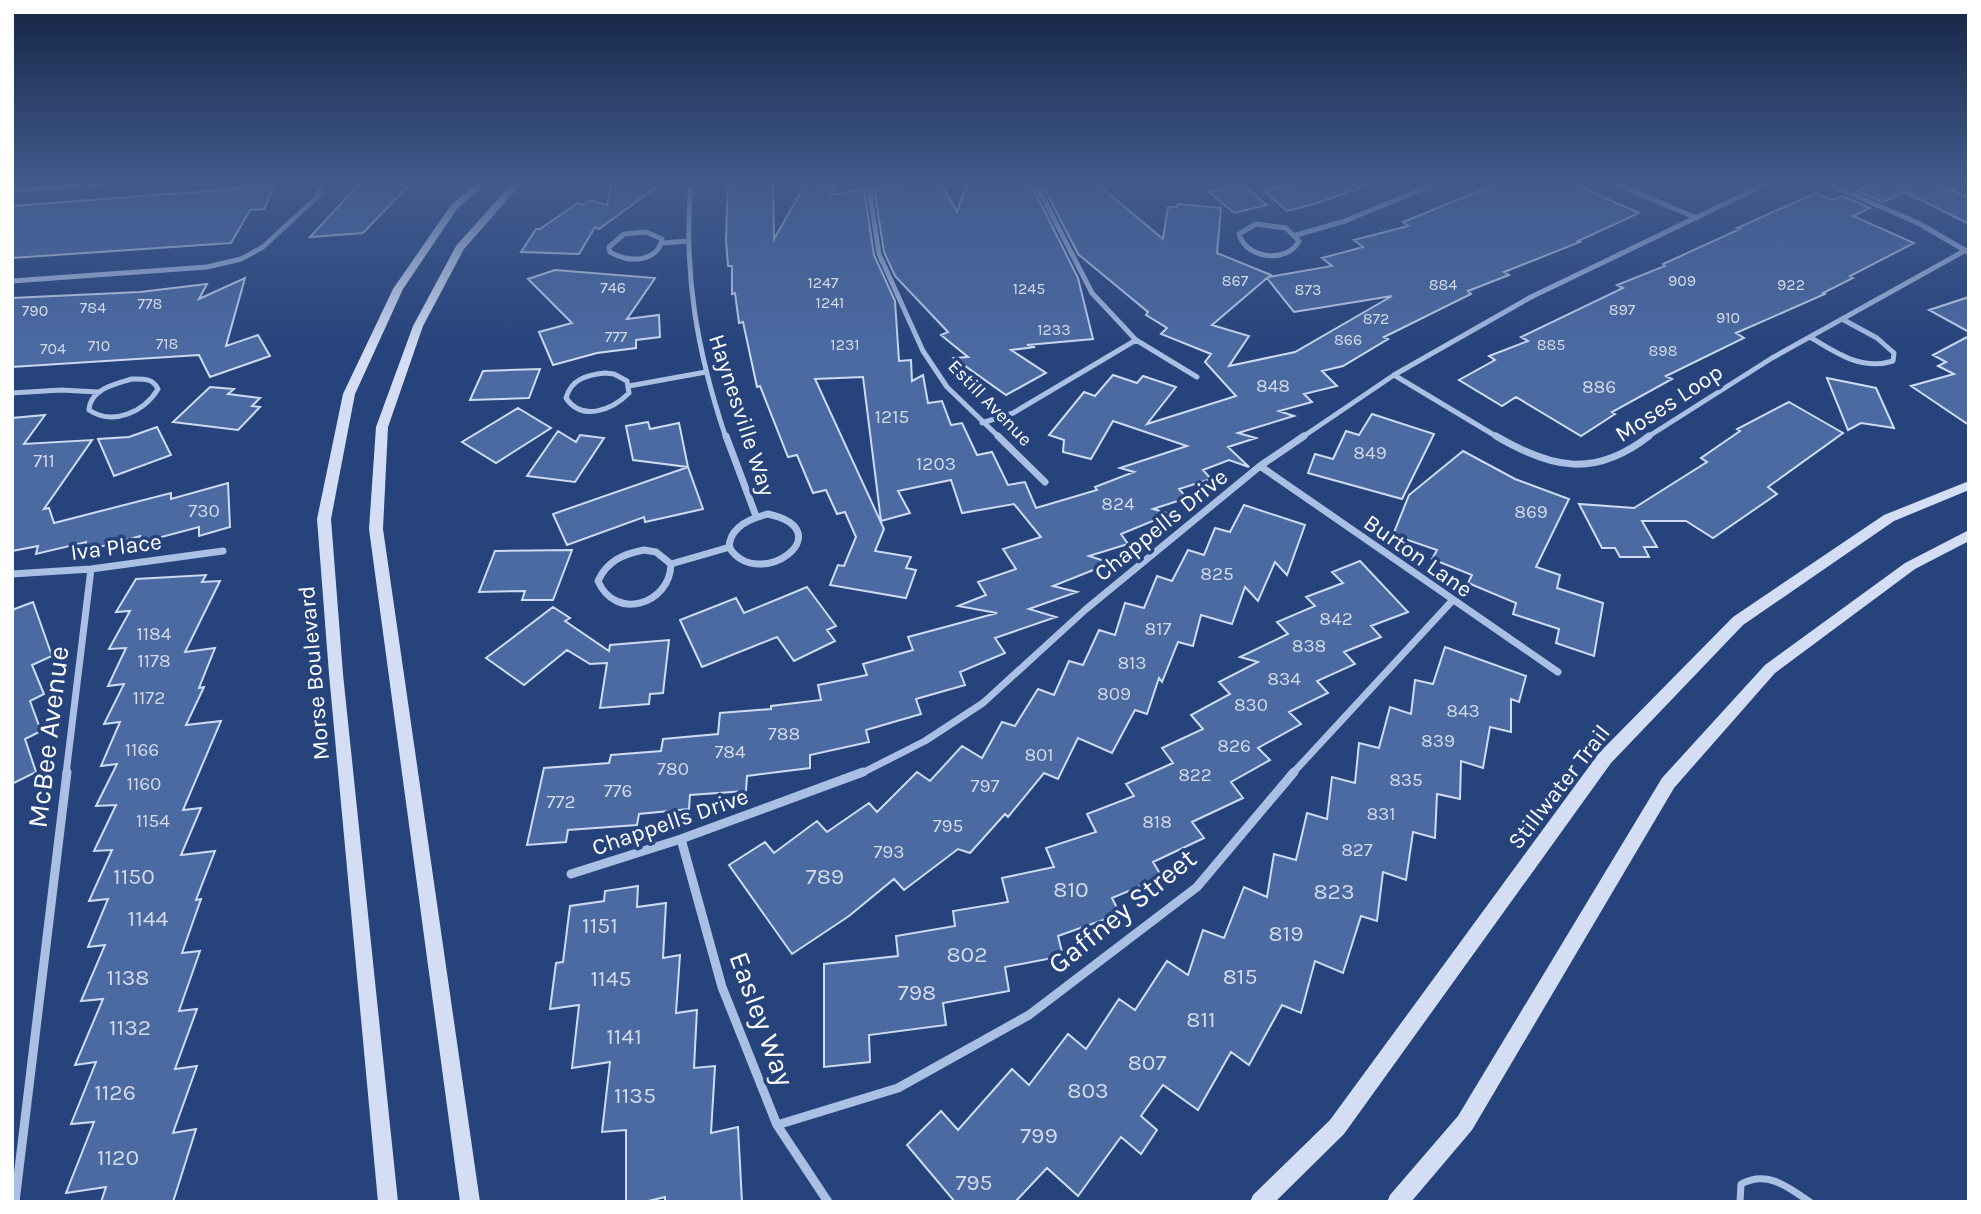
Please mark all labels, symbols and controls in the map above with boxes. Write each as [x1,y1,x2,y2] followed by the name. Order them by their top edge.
[1222,271,1249,290] house number: 867
[1668,271,1696,290] house number: 909
[807,273,839,292] house number: 1247
[1429,275,1457,294] house number: 884
[1777,275,1805,294] house number: 922
[600,278,626,297] house number: 746
[1013,279,1045,298] house number: 1245
[1295,280,1321,299] house number: 873
[816,293,844,312] house number: 1241
[138,294,162,313] house number: 778
[80,298,106,317] house number: 784
[1609,300,1636,319] house number: 897
[22,301,48,320] house number: 790
[1716,308,1740,327] house number: 910
[1363,309,1389,328] house number: 872
[1037,320,1071,339] house number: 1233
[605,327,628,346] house number: 777
[1334,330,1362,349] house number: 866
[703,331,781,499] street label: Haynesville Way
[156,334,178,353] house number: 718
[830,335,860,354] house number: 1231
[1537,335,1565,354] house number: 885
[88,336,110,355] house number: 710
[40,339,66,358] house number: 704
[1649,341,1677,360] house number: 898
[943,355,1037,451] street label: Estill Avenue
[1610,358,1728,448] street label: Moses Loop
[1256,375,1290,397] house number: 848
[1582,376,1616,398] house number: 886
[875,406,909,428] house number: 1215
[1353,442,1387,464] house number: 849
[33,450,55,472] house number: 711
[916,453,956,475] house number: 1203
[1089,463,1233,587] street label: Chappells Drive
[1101,493,1135,515] house number: 824
[188,500,220,522] house number: 730
[1514,501,1548,523] house number: 869
[1359,509,1477,603] street label: Burton Lane
[69,528,163,566] street label: Iva Place
[1200,563,1234,585] house number: 825
[293,585,335,761] street label: Morse Boulevard
[1319,608,1353,630] house number: 842
[1145,618,1172,640] house number: 817
[137,623,172,645] house number: 1184
[1292,635,1326,657] house number: 838
[20,644,76,830] street label: McBee Avenue
[137,650,171,672] house number: 1178
[1117,652,1147,674] house number: 813
[1267,668,1301,690] house number: 834
[1097,683,1131,705] house number: 809
[133,687,165,709] house number: 1172
[1234,694,1268,716] house number: 830
[1446,700,1480,722] house number: 843
[1502,720,1616,854] street label: Stillwater Trail
[768,723,800,745] house number: 788
[1421,730,1455,752] house number: 839
[1217,735,1251,757] house number: 826
[125,739,159,761] house number: 1166
[714,741,746,763] house number: 784
[1024,744,1054,766] house number: 801
[657,758,689,780] house number: 780
[1178,764,1212,786] house number: 822
[1389,769,1423,791] house number: 835
[127,773,161,795] house number: 1160
[971,775,1000,797] house number: 797
[604,780,632,802] house number: 776
[588,783,752,861] street label: Chappells Drive
[547,791,575,813] house number: 772
[1366,803,1396,825] house number: 831
[136,810,170,832] house number: 1154
[1142,811,1172,833] house number: 818
[933,815,963,837] house number: 795
[1341,839,1373,861] house number: 827
[873,841,905,863] house number: 793
[1041,841,1203,981] street label: Gaffney Street
[113,863,155,890] house number: 1150
[806,863,844,890] house number: 789
[1053,876,1089,903] house number: 810
[1313,878,1355,905] house number: 823
[128,905,169,932] house number: 1144
[582,912,618,939] house number: 1151
[1268,920,1304,947] house number: 819
[946,941,988,968] house number: 802
[722,947,802,1091] street label: Easley Way
[1223,963,1257,990] house number: 815
[107,964,149,991] house number: 1138
[590,965,632,992] house number: 1145
[898,979,936,1006] house number: 798
[1186,1006,1216,1033] house number: 811
[109,1014,151,1041] house number: 1132
[606,1023,642,1050] house number: 1141
[1128,1049,1166,1076] house number: 807
[1067,1077,1109,1104] house number: 803
[94,1079,136,1106] house number: 1126
[614,1082,656,1109] house number: 1135
[1020,1122,1058,1149] house number: 799
[97,1144,139,1171] house number: 1120
[955,1169,993,1196] house number: 795

